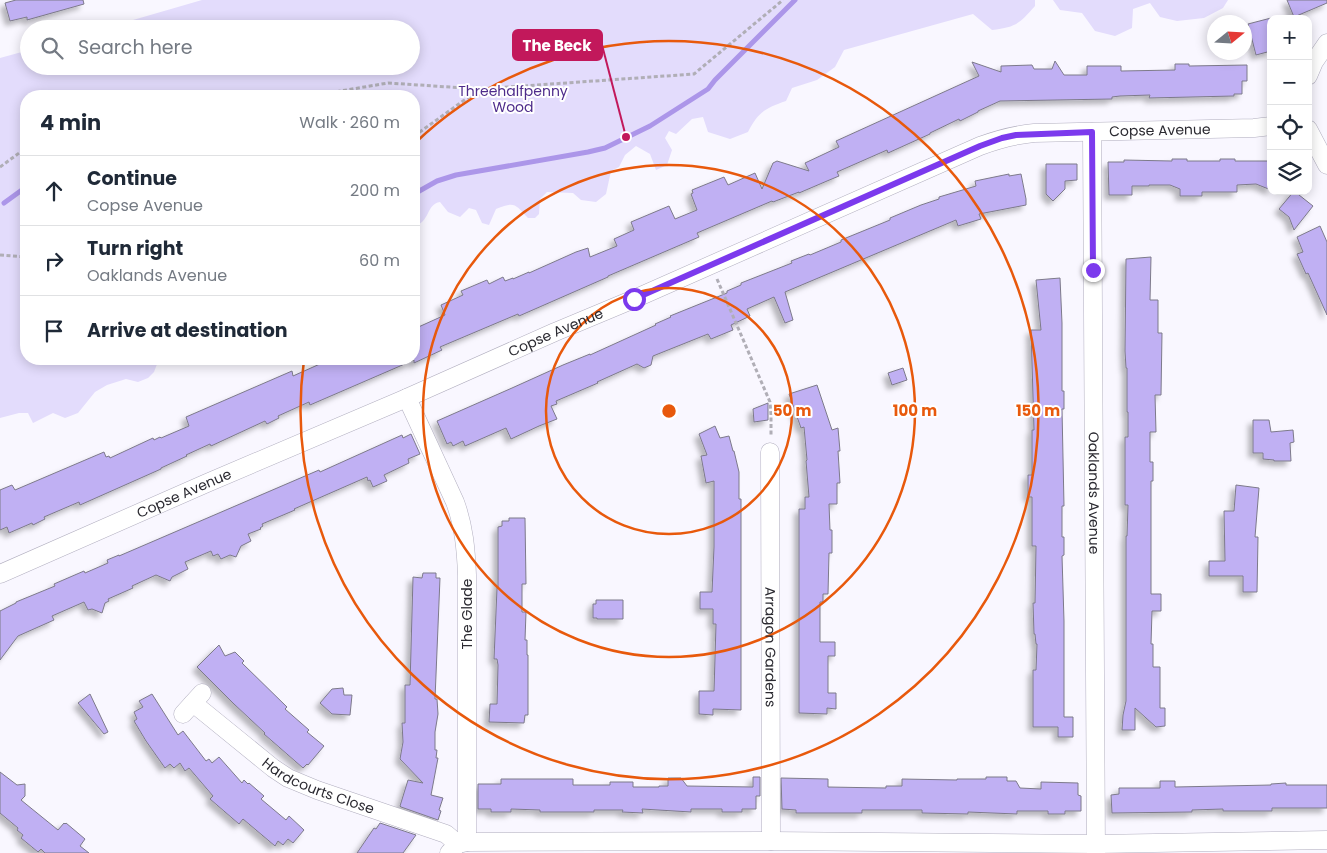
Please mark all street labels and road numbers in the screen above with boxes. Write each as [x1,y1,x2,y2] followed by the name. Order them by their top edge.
[1109,119,1211,141] street label: Copse Avenue
[505,303,607,362] street label: Copse Avenue
[1084,432,1104,555] street label: Oaklands Avenue
[133,464,235,523] street label: Copse Avenue
[457,578,477,649] street label: The Glade
[760,587,781,707] street label: Arragon Gardens
[258,753,377,819] street label: Hardcourts Close

